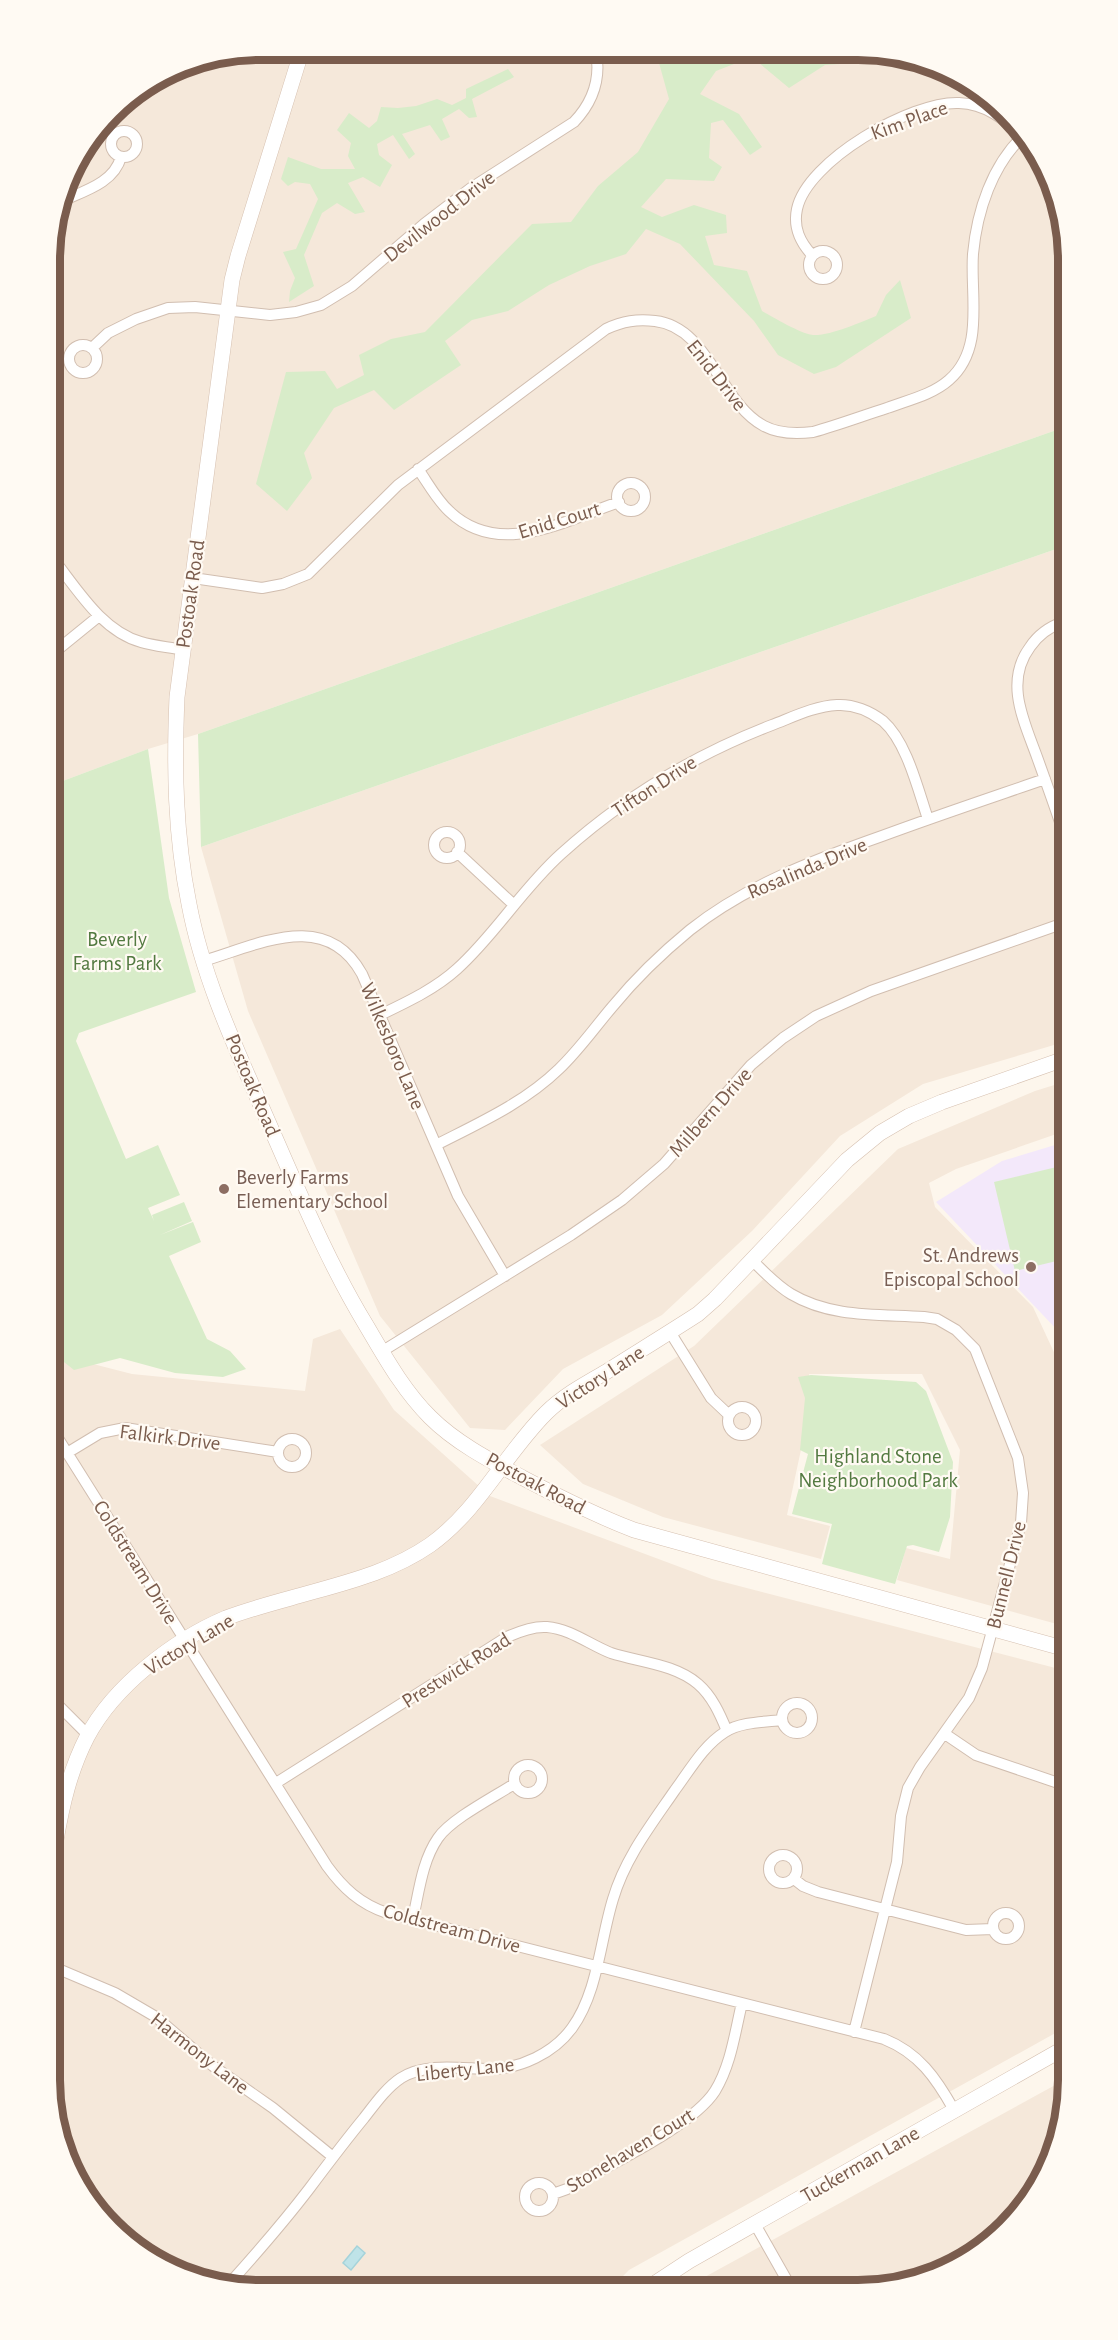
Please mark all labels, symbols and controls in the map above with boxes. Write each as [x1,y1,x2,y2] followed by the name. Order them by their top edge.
[868,97,951,144] street label: Kim Place
[380,167,499,266] street label: Devilwood Drive
[683,336,751,415] street label: Enid Drive
[515,498,603,543] street label: Enid Court
[172,538,209,650] street label: Postoak Road
[608,751,700,821] street label: Tifton Drive
[744,834,870,903] street label: Rosalinda Drive
[72,929,162,974] park label: Beverly Farms Park
[356,980,429,1113] street label: Wilkesboro Lane
[222,1031,284,1140] street label: Postoak Road
[665,1064,756,1161] street label: Milbern Drive
[236,1167,388,1212] place label: Beverly Farms Elementary School
[217,1182,231,1196] marker: Beverly Farms Elementary School
[884,1245,1019,1290] place label: St. Andrews Episcopal School
[1024,1260,1038,1274] marker: St. Andrews Episcopal School
[553,1341,648,1413] street label: Victory Lane
[118,1421,222,1454] street label: Falkirk Drive
[798,1446,958,1491] park label: Highland Stone Neighborhood Park
[483,1448,589,1518] street label: Postoak Road
[89,1497,182,1628] street label: Coldstream Drive
[983,1519,1030,1631] street label: Bunnell Drive
[141,1610,237,1679] street label: Victory Lane
[398,1629,514,1712] street label: Prestwick Road
[381,1900,523,1957] street label: Coldstream Drive
[146,2009,253,2098] street label: Harmony Lane
[415,2054,515,2085] street label: Liberty Lane
[563,2104,698,2197] street label: Stonehaven Court
[798,2122,923,2207] street label: Tuckerman Lane

